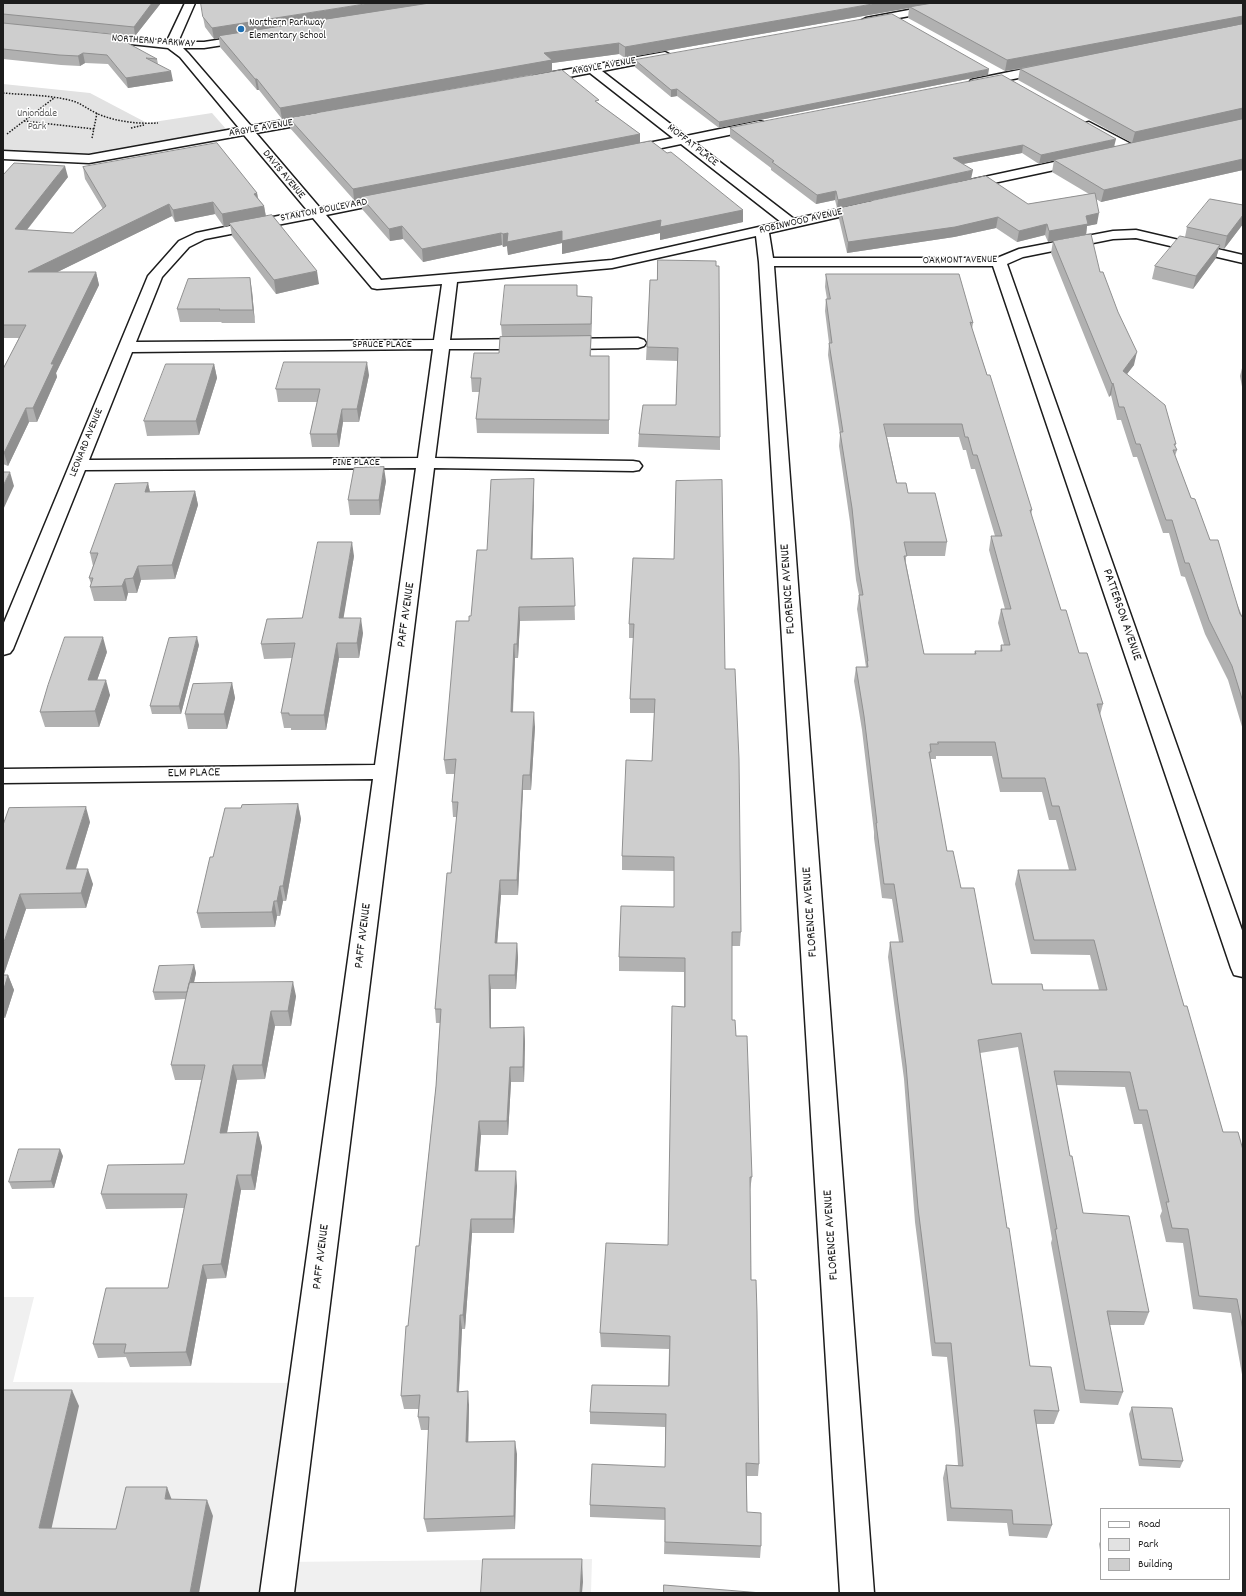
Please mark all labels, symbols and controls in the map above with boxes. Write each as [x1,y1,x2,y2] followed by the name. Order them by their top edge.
[249,16,326,42] place label: Northern Parkway Elementary School
[236,24,246,34] marker: Northern Parkway Elementary School
[111,33,195,51] street label: NORTHERN PARKWAY
[571,55,637,79] street label: ARGYLE AVENUE
[17,107,57,133] park label: Uniondale Park
[228,117,294,141] street label: ARGYLE AVENUE
[664,122,720,170] street label: MOFFAT PLACE
[259,148,307,202] street label: DAVIS AVENUE
[280,196,368,226] street label: STANTON BOULEVARD
[758,206,844,238] street label: ROBINWOOD AVENUE
[923,254,997,268] street label: OAKMONT AVENUE
[352,338,412,352] street label: SPRUCE PLACE
[67,407,107,479] street label: LEONARD AVENUE
[332,456,380,470] street label: PINE PLACE
[778,543,800,635] street label: FLORENCE AVENUE
[1098,567,1144,663] street label: PATTERSON AVENUE
[395,582,419,648] street label: PAFF AVENUE
[168,766,220,782] street label: ELM PLACE
[800,866,822,958] street label: FLORENCE AVENUE
[352,903,376,969] street label: PAFF AVENUE
[821,1189,843,1281] street label: FLORENCE AVENUE
[310,1224,334,1290] street label: PAFF AVENUE
[1100,1508,1230,1580] legend
[1138,1516,1160,1533] text: Road
[1138,1536,1158,1553] text: Park
[1138,1556,1173,1573] text: Building

